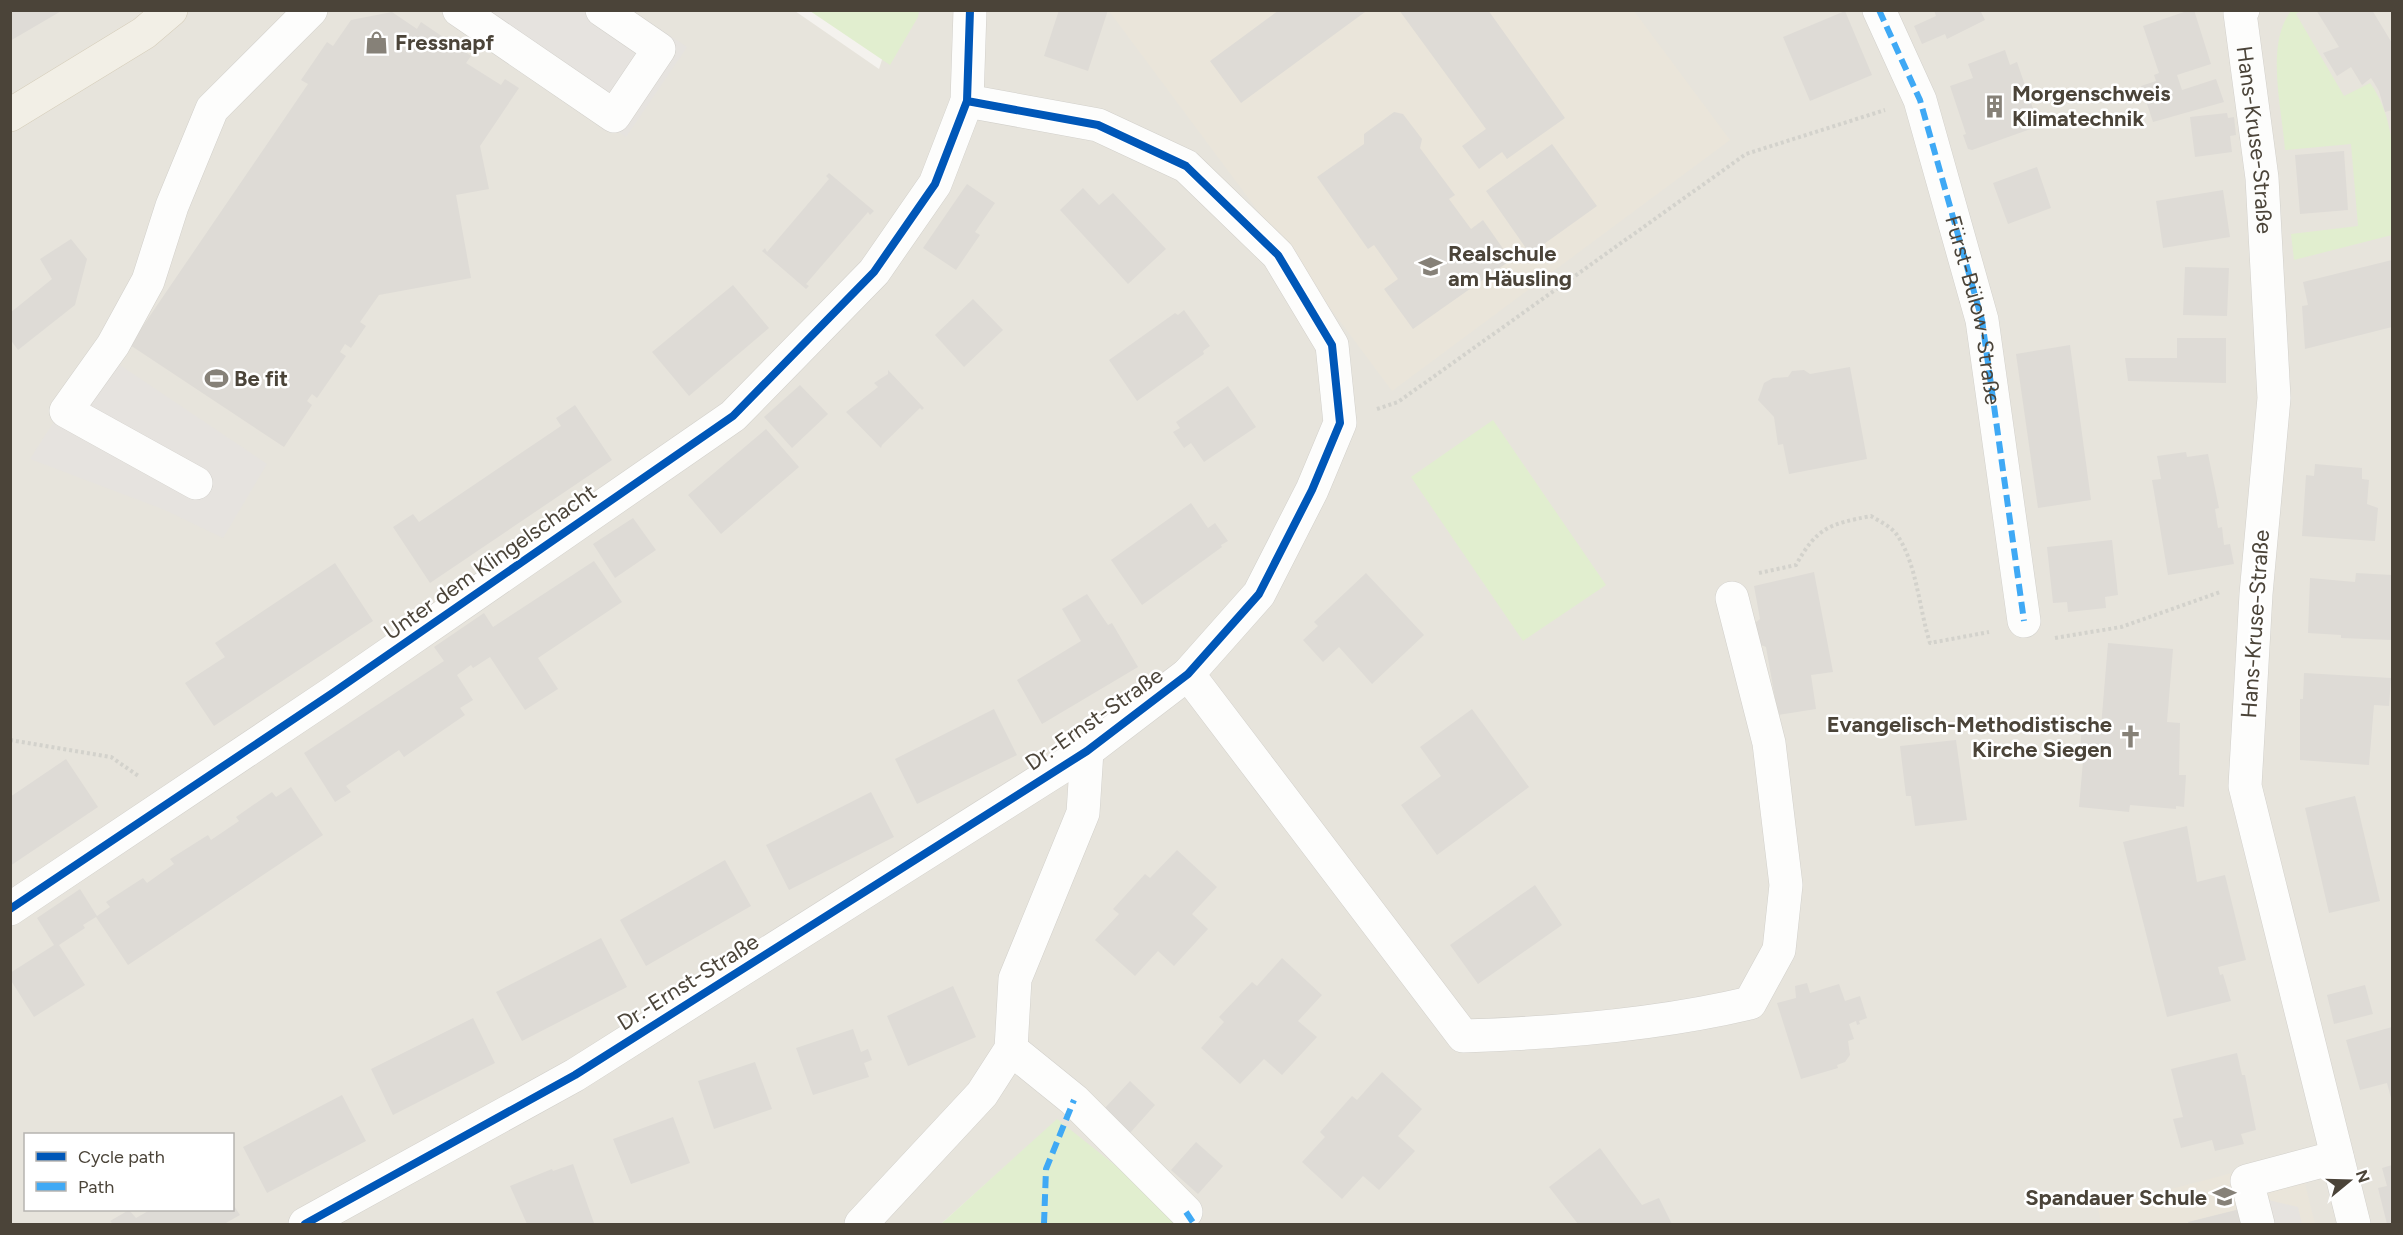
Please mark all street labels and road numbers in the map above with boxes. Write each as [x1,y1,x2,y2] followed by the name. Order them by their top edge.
[2231,44,2279,234] street label: Hans-Kruse-Straße
[1940,212,2007,406] street label: Fürst-Bülow-Straße
[378,478,602,646] street label: Unter dem Klingelschacht
[2235,529,2275,719] street label: Hans-Kruse-Straße
[1020,662,1168,776] street label: Dr.-Ernst-Straße
[612,928,764,1036] street label: Dr.-Ernst-Straße

